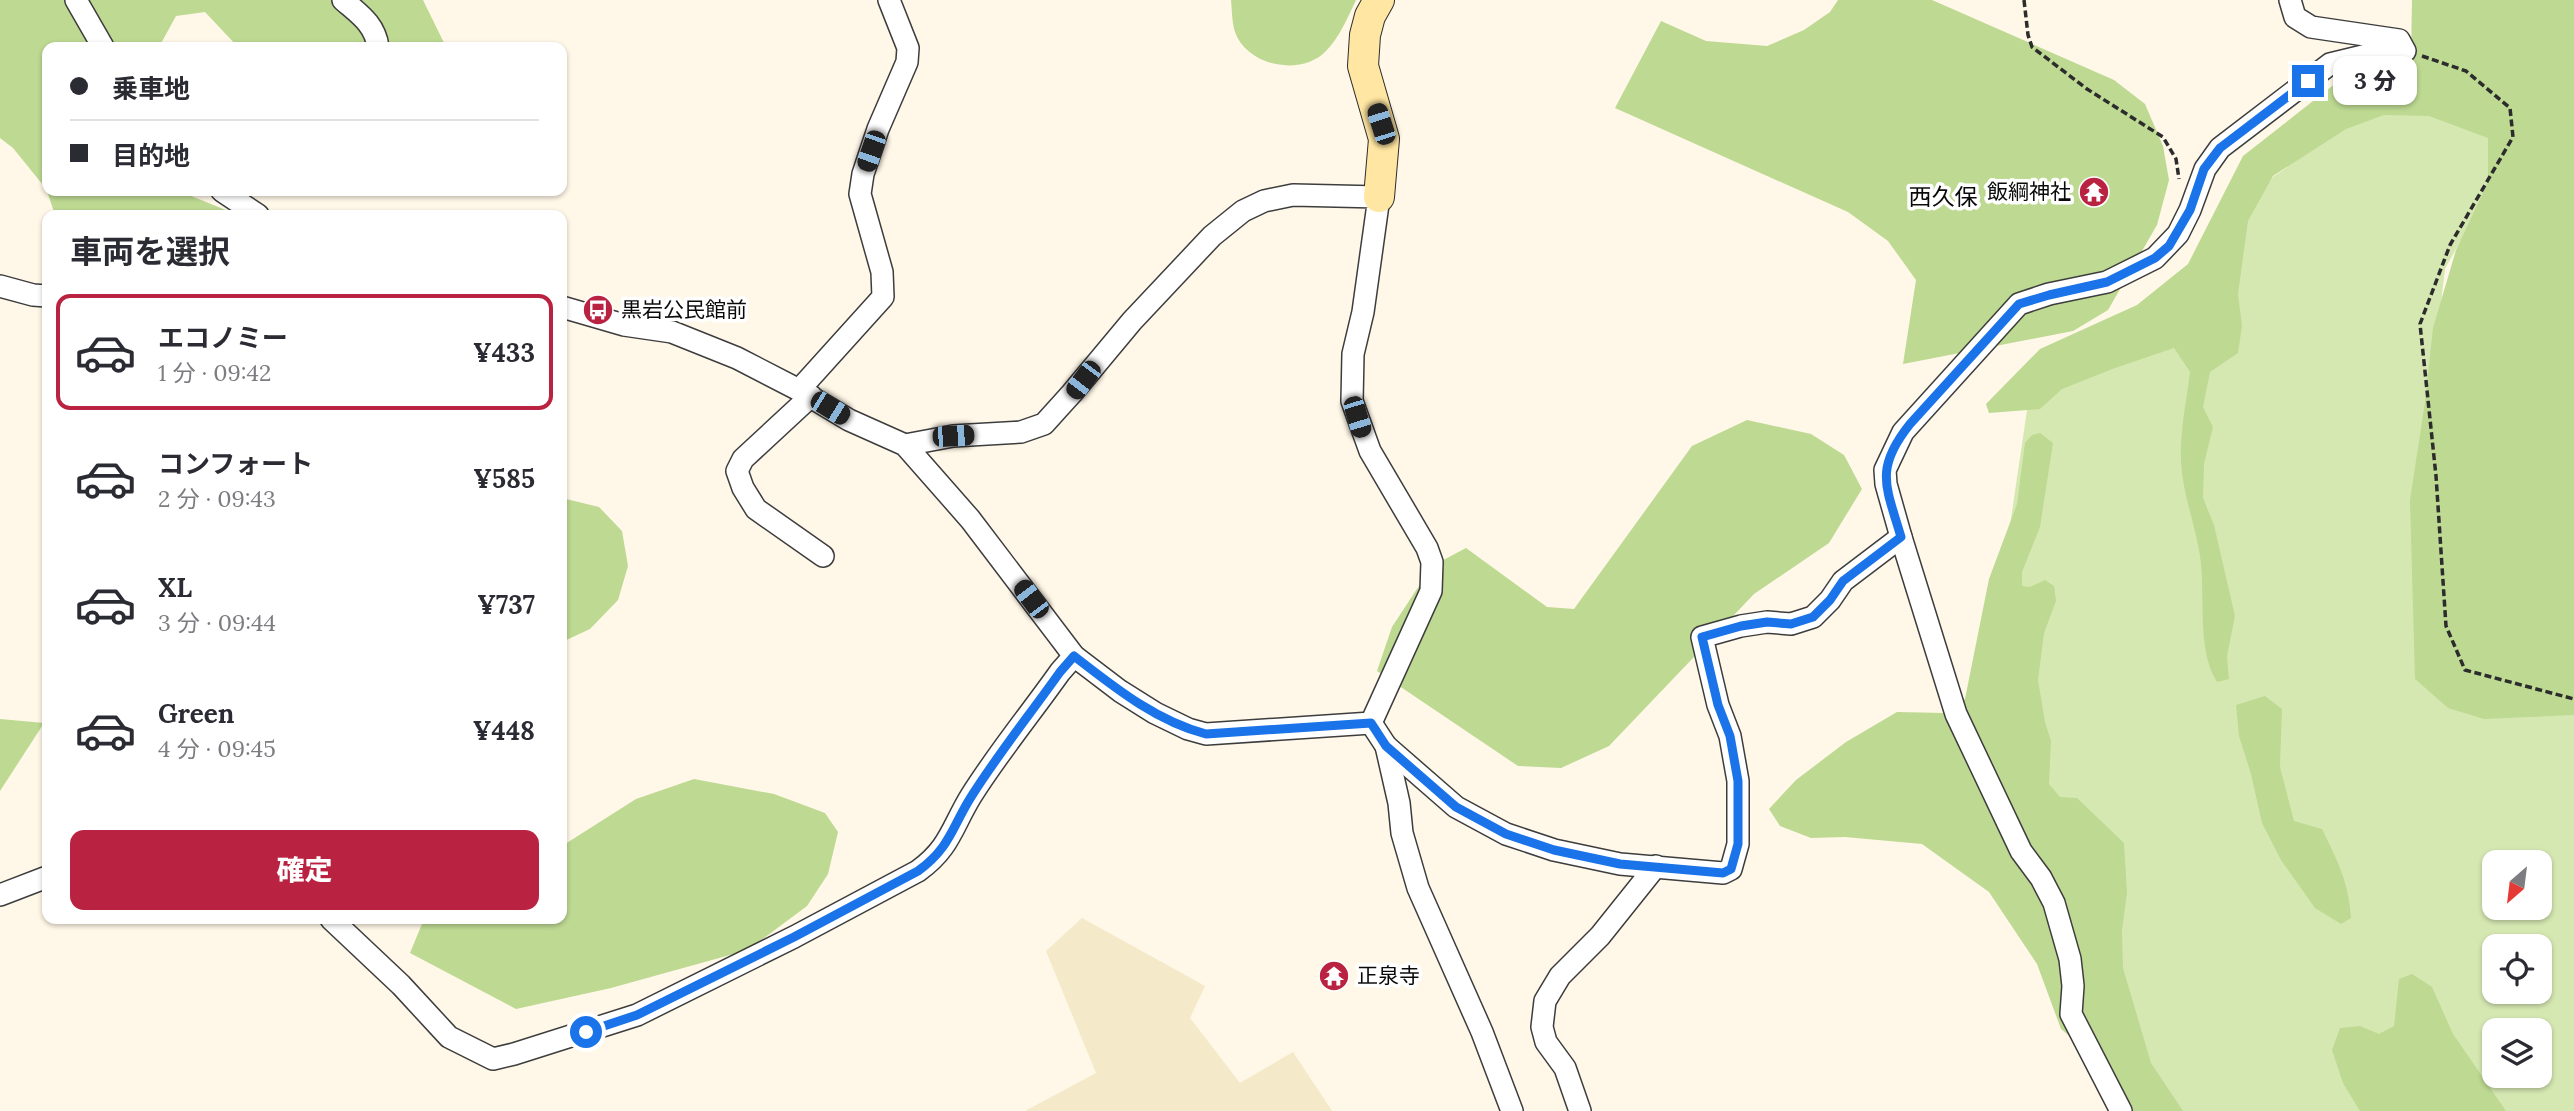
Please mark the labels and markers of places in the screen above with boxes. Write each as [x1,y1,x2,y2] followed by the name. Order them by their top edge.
[2077,175,2111,209] temple icon: 飯綱神社
[1987,178,2071,205] place label: 飯綱神社
[581,293,615,327] bus stop icon: 黒岩公民館前
[621,296,747,323] place label: 黒岩公民館前
[1317,959,1351,993] temple icon: 正泉寺
[1357,962,1420,989] place label: 正泉寺

